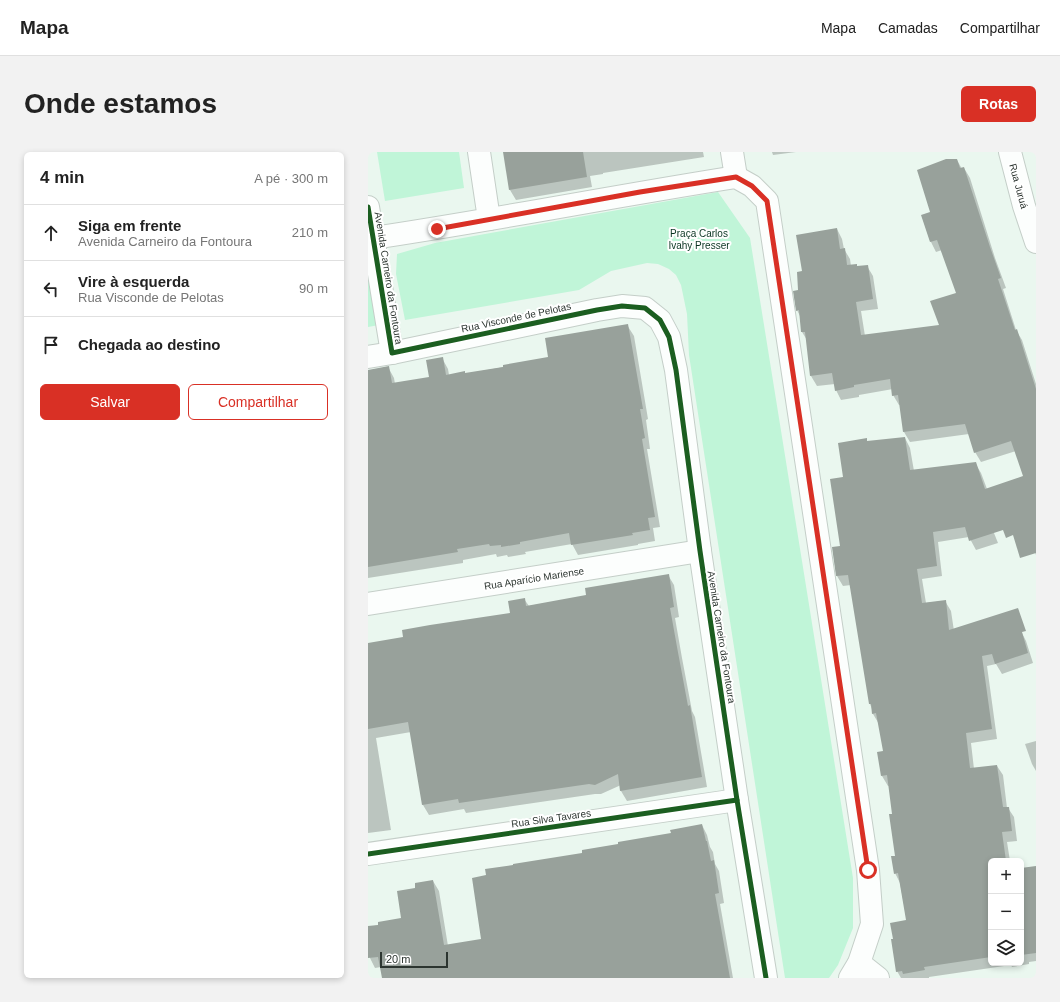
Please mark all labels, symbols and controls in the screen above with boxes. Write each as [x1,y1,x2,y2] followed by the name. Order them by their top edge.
[20,17,69,38] text: Mapa
[821,20,856,36] text: Mapa
[878,20,938,36] text: Camadas
[960,20,1040,36] text: Compartilhar
[961,86,1036,122] button: Rotas
[24,88,217,119] text: Onde estamos
[1007,162,1030,210] street label: Rua Juruá
[40,168,84,187] text: 4 min
[254,171,328,186] text: A pé · 300 m
[373,211,404,345] street label: Avenida Carneiro da Fontoura
[78,217,181,234] text: Siga em frente
[428,220,446,238] route end
[40,222,62,244] icon: ahead
[292,225,328,240] text: 210 m
[668,228,730,251] park label: Praça Carlos Ivahy Presser
[78,234,252,249] text: Avenida Carneiro da Fontoura
[78,273,189,290] text: Vire à esquerda
[40,278,62,300] icon: left
[299,281,328,296] text: 90 m
[78,290,224,305] text: Rua Visconde de Pelotas
[460,300,572,335] street label: Rua Visconde de Pelotas
[40,334,62,356] icon: arrive
[78,336,221,353] text: Chegada ao destino
[40,384,180,420] button: Salvar
[188,384,328,420] button: Compartilhar
[483,565,585,592] street label: Rua Aparício Mariense
[706,570,737,704] street label: Avenida Carneiro da Fontoura
[510,807,592,830] street label: Rua Silva Tavares
[988,858,1024,966] map controls
[988,858,1024,894] button: +
[859,861,877,879] route start
[988,894,1024,930] button: −
[988,930,1024,966] button: layers
[380,950,448,969] scale bar
[386,953,410,965] text: 20 m

